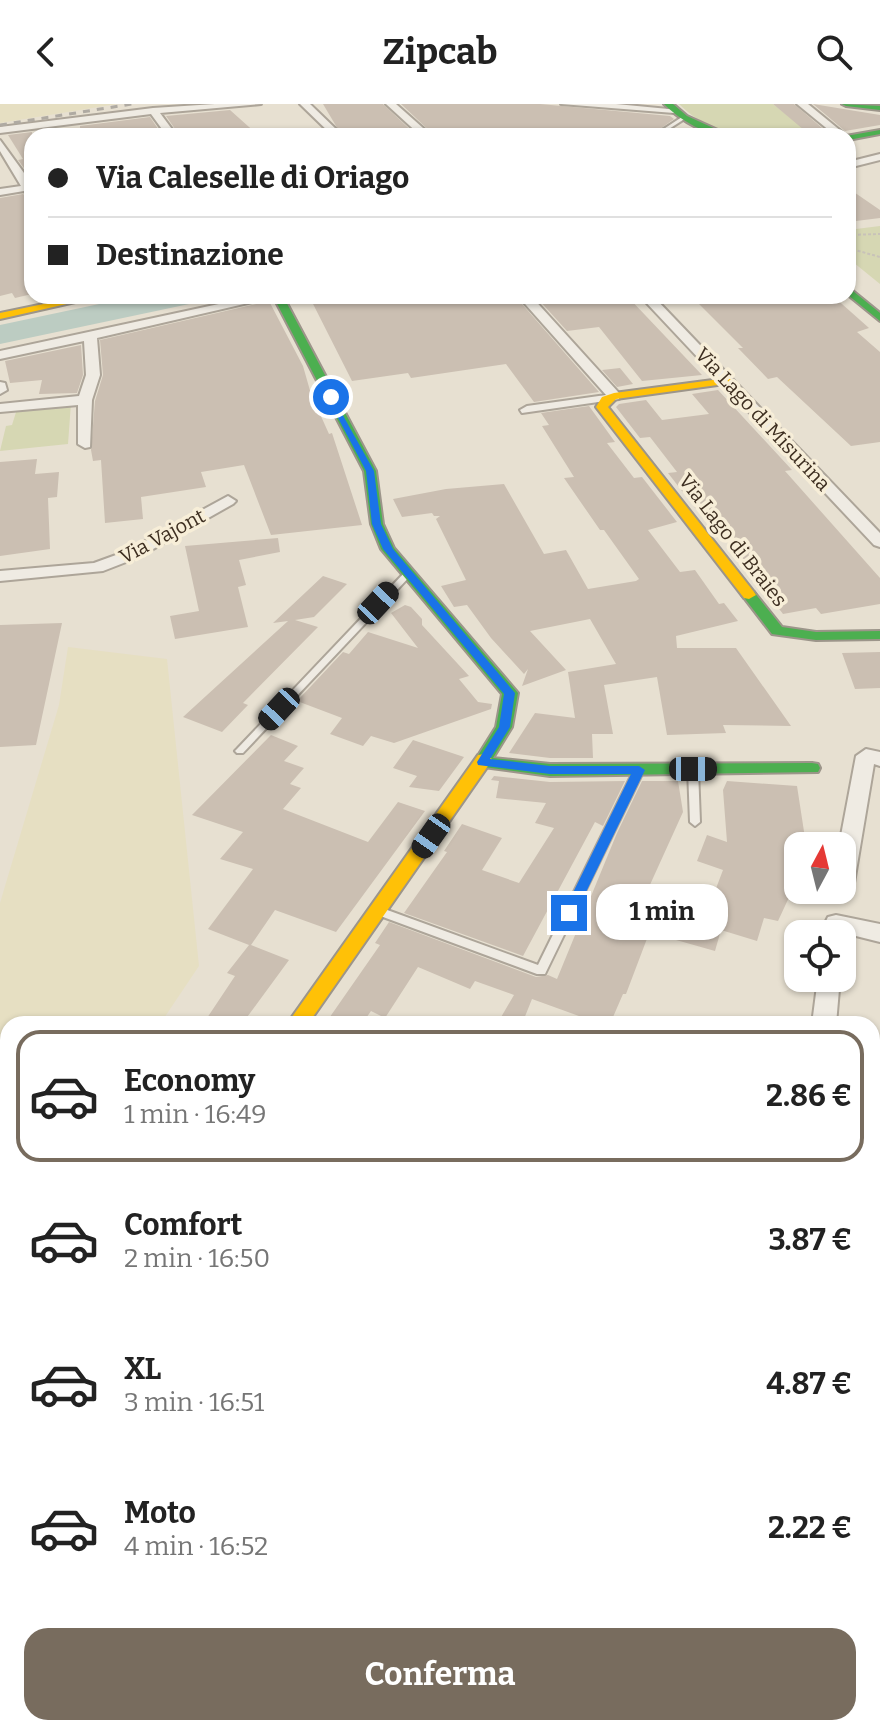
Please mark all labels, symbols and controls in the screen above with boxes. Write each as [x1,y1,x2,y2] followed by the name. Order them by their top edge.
[24,30,68,74] icon: back
[383,30,497,74] text: Zipcab
[812,30,856,74] icon: search
[96,160,409,196] text: Via Caleselle di Oriago
[96,237,284,273] text: Destinazione
[690,342,836,496] street label: Via Lago di Misurina
[313,379,349,415] route start
[674,469,792,611] street label: Via Lago di Braies
[115,503,209,569] street label: Via Vajont
[353,577,403,629] car
[254,683,304,735] car
[669,757,717,781] car
[407,809,455,863] car
[784,832,856,904] north arrow
[784,832,856,992] map controls
[597,885,729,941] callout: 1 min
[551,895,587,931] route end
[629,896,695,927] text: 1 min
[784,920,856,992] button: locate
[28,1060,100,1132] icon: car
[124,1063,255,1099] text: Economy
[766,1078,852,1114] text: 2.86 €
[124,1099,266,1130] text: 1 min · 16:49
[28,1204,100,1276] icon: car
[124,1207,242,1243] text: Comfort
[768,1222,852,1258] text: 3.87 €
[124,1243,270,1274] text: 2 min · 16:50
[28,1348,100,1420] icon: car
[124,1351,161,1387] text: XL
[766,1366,852,1402] text: 4.87 €
[124,1387,264,1418] text: 3 min · 16:51
[28,1492,100,1564] icon: car
[124,1495,196,1531] text: Moto
[768,1510,852,1546] text: 2.22 €
[124,1531,268,1562] text: 4 min · 16:52
[24,1628,856,1720] button: Conferma

